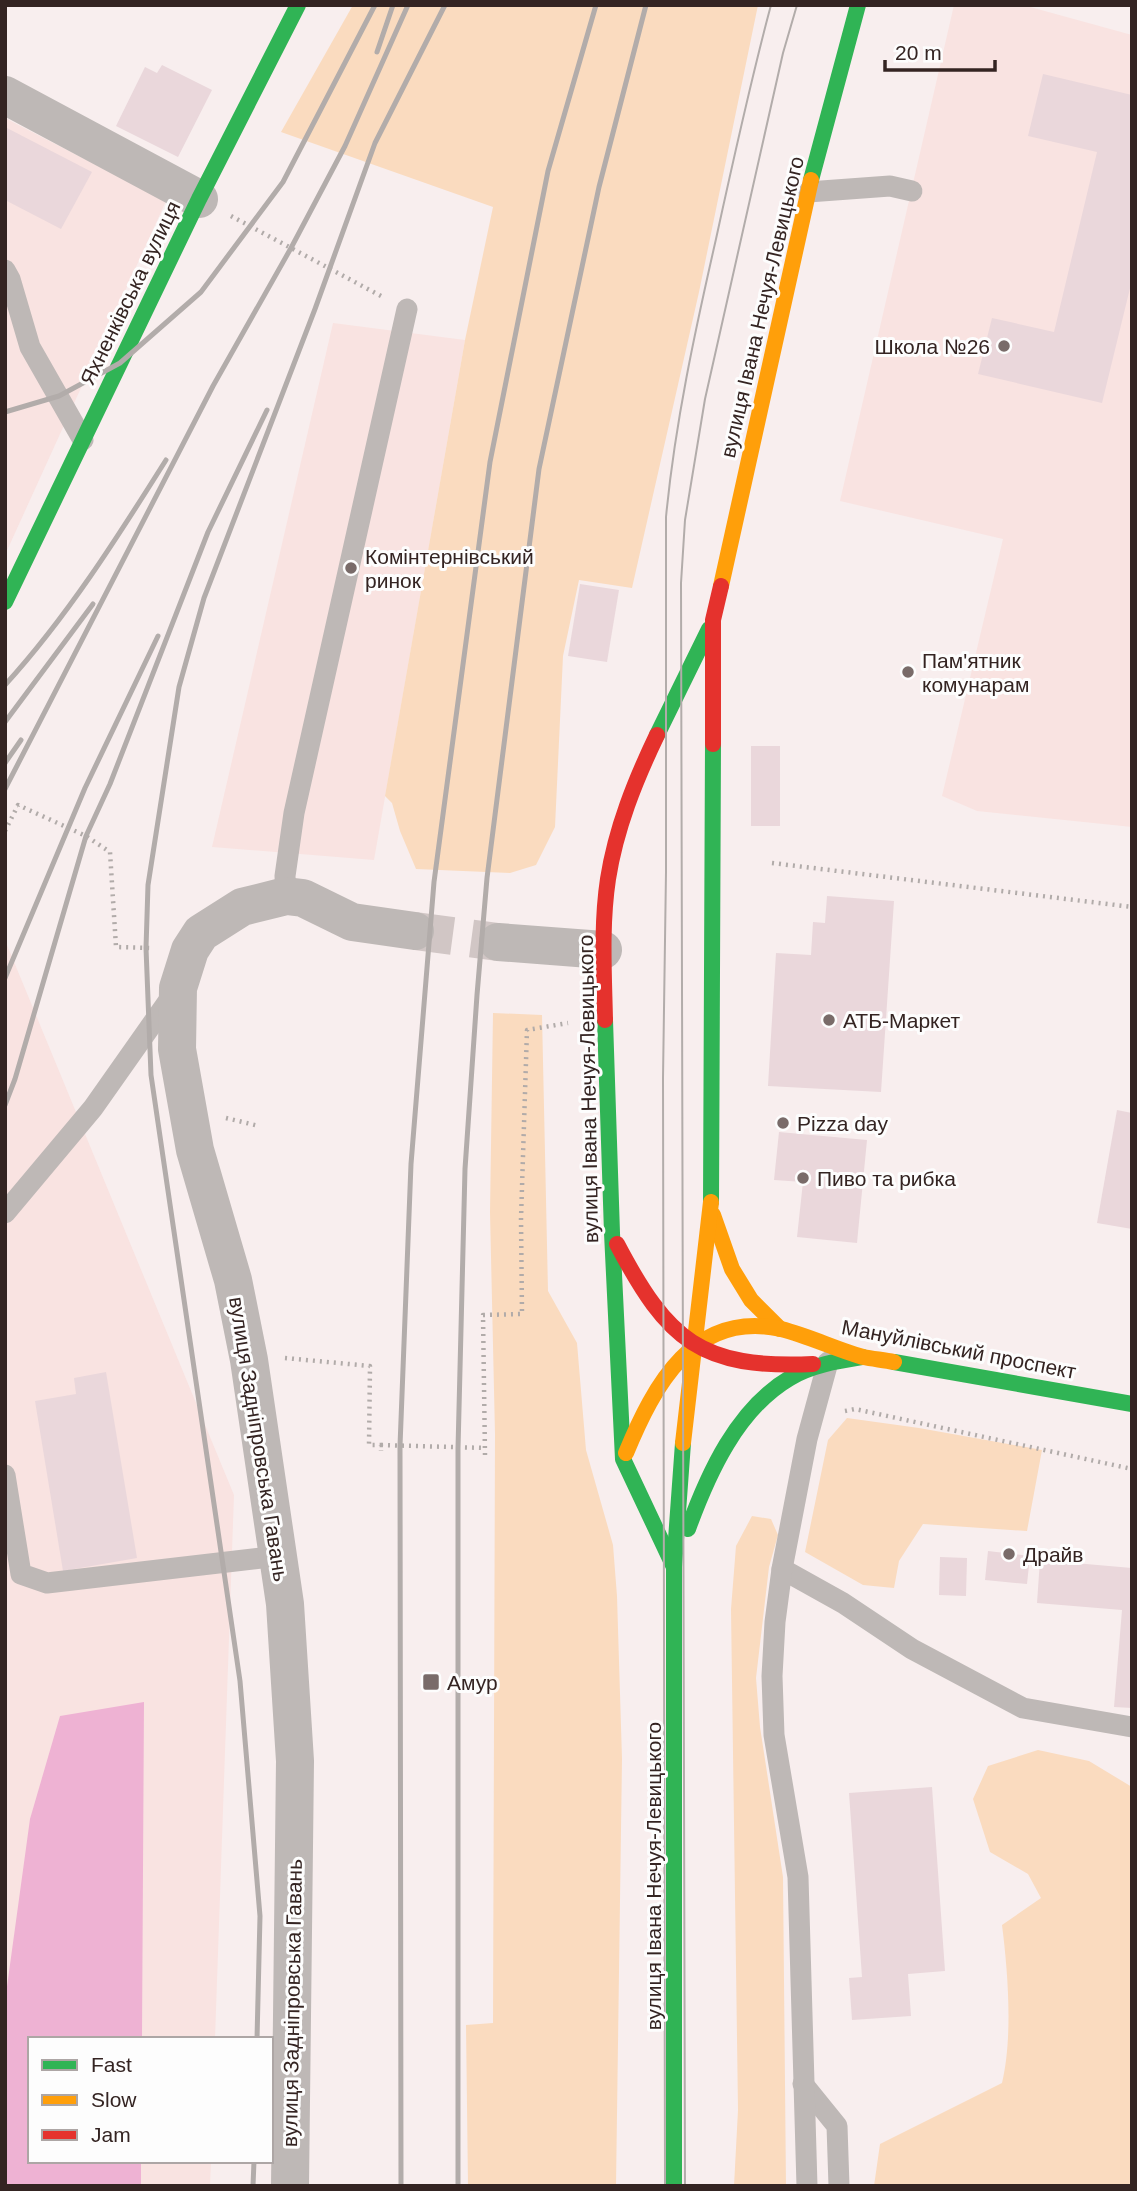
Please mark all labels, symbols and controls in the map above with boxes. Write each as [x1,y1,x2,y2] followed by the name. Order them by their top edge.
[885,28,995,72] scale bar
[895,41,942,64] text: 20 m
[716,154,808,460] street label: вулиця Івана Нечуя-Левицького
[75,197,185,389] street label: Яхненківська вулиця
[874,335,990,358] place label: Школа №26
[996,338,1012,354] marker: Школа №26
[365,545,534,592] place label: Комінтернівський ринок
[343,560,359,576] marker: Комінтернівський ринок
[922,649,1029,696] place label: Пам'ятник комунарам
[900,664,916,680] marker: Пам'ятник комунарам
[574,935,602,1243] street label: вулиця Івана Нечуя-Левицького
[843,1009,960,1032] place label: АТБ-Маркет
[821,1012,837,1028] marker: АТБ-Маркет
[797,1112,889,1135] place label: Pizza day
[775,1115,791,1131] marker: Pizza day
[817,1167,956,1190] place label: Пиво та рибка
[795,1170,811,1186] marker: Пиво та рибка
[225,1295,293,1583] street label: вулиця Задніпровська Гавань
[840,1315,1079,1383] street label: Мануйлівський проспект
[1023,1543,1083,1566] place label: Драйв
[1001,1546,1017,1562] marker: Драйв
[447,1671,498,1694] place label: Амур
[421,1672,441,1692] marker: Амур
[642,1722,665,2030] street label: вулиця Івана Нечуя-Левицького
[278,1859,306,2147] street label: вулиця Задніпровська Гавань
[28,2037,273,2163] legend
[91,2053,132,2076] text: Fast
[91,2088,137,2111] text: Slow
[91,2123,131,2146] text: Jam

